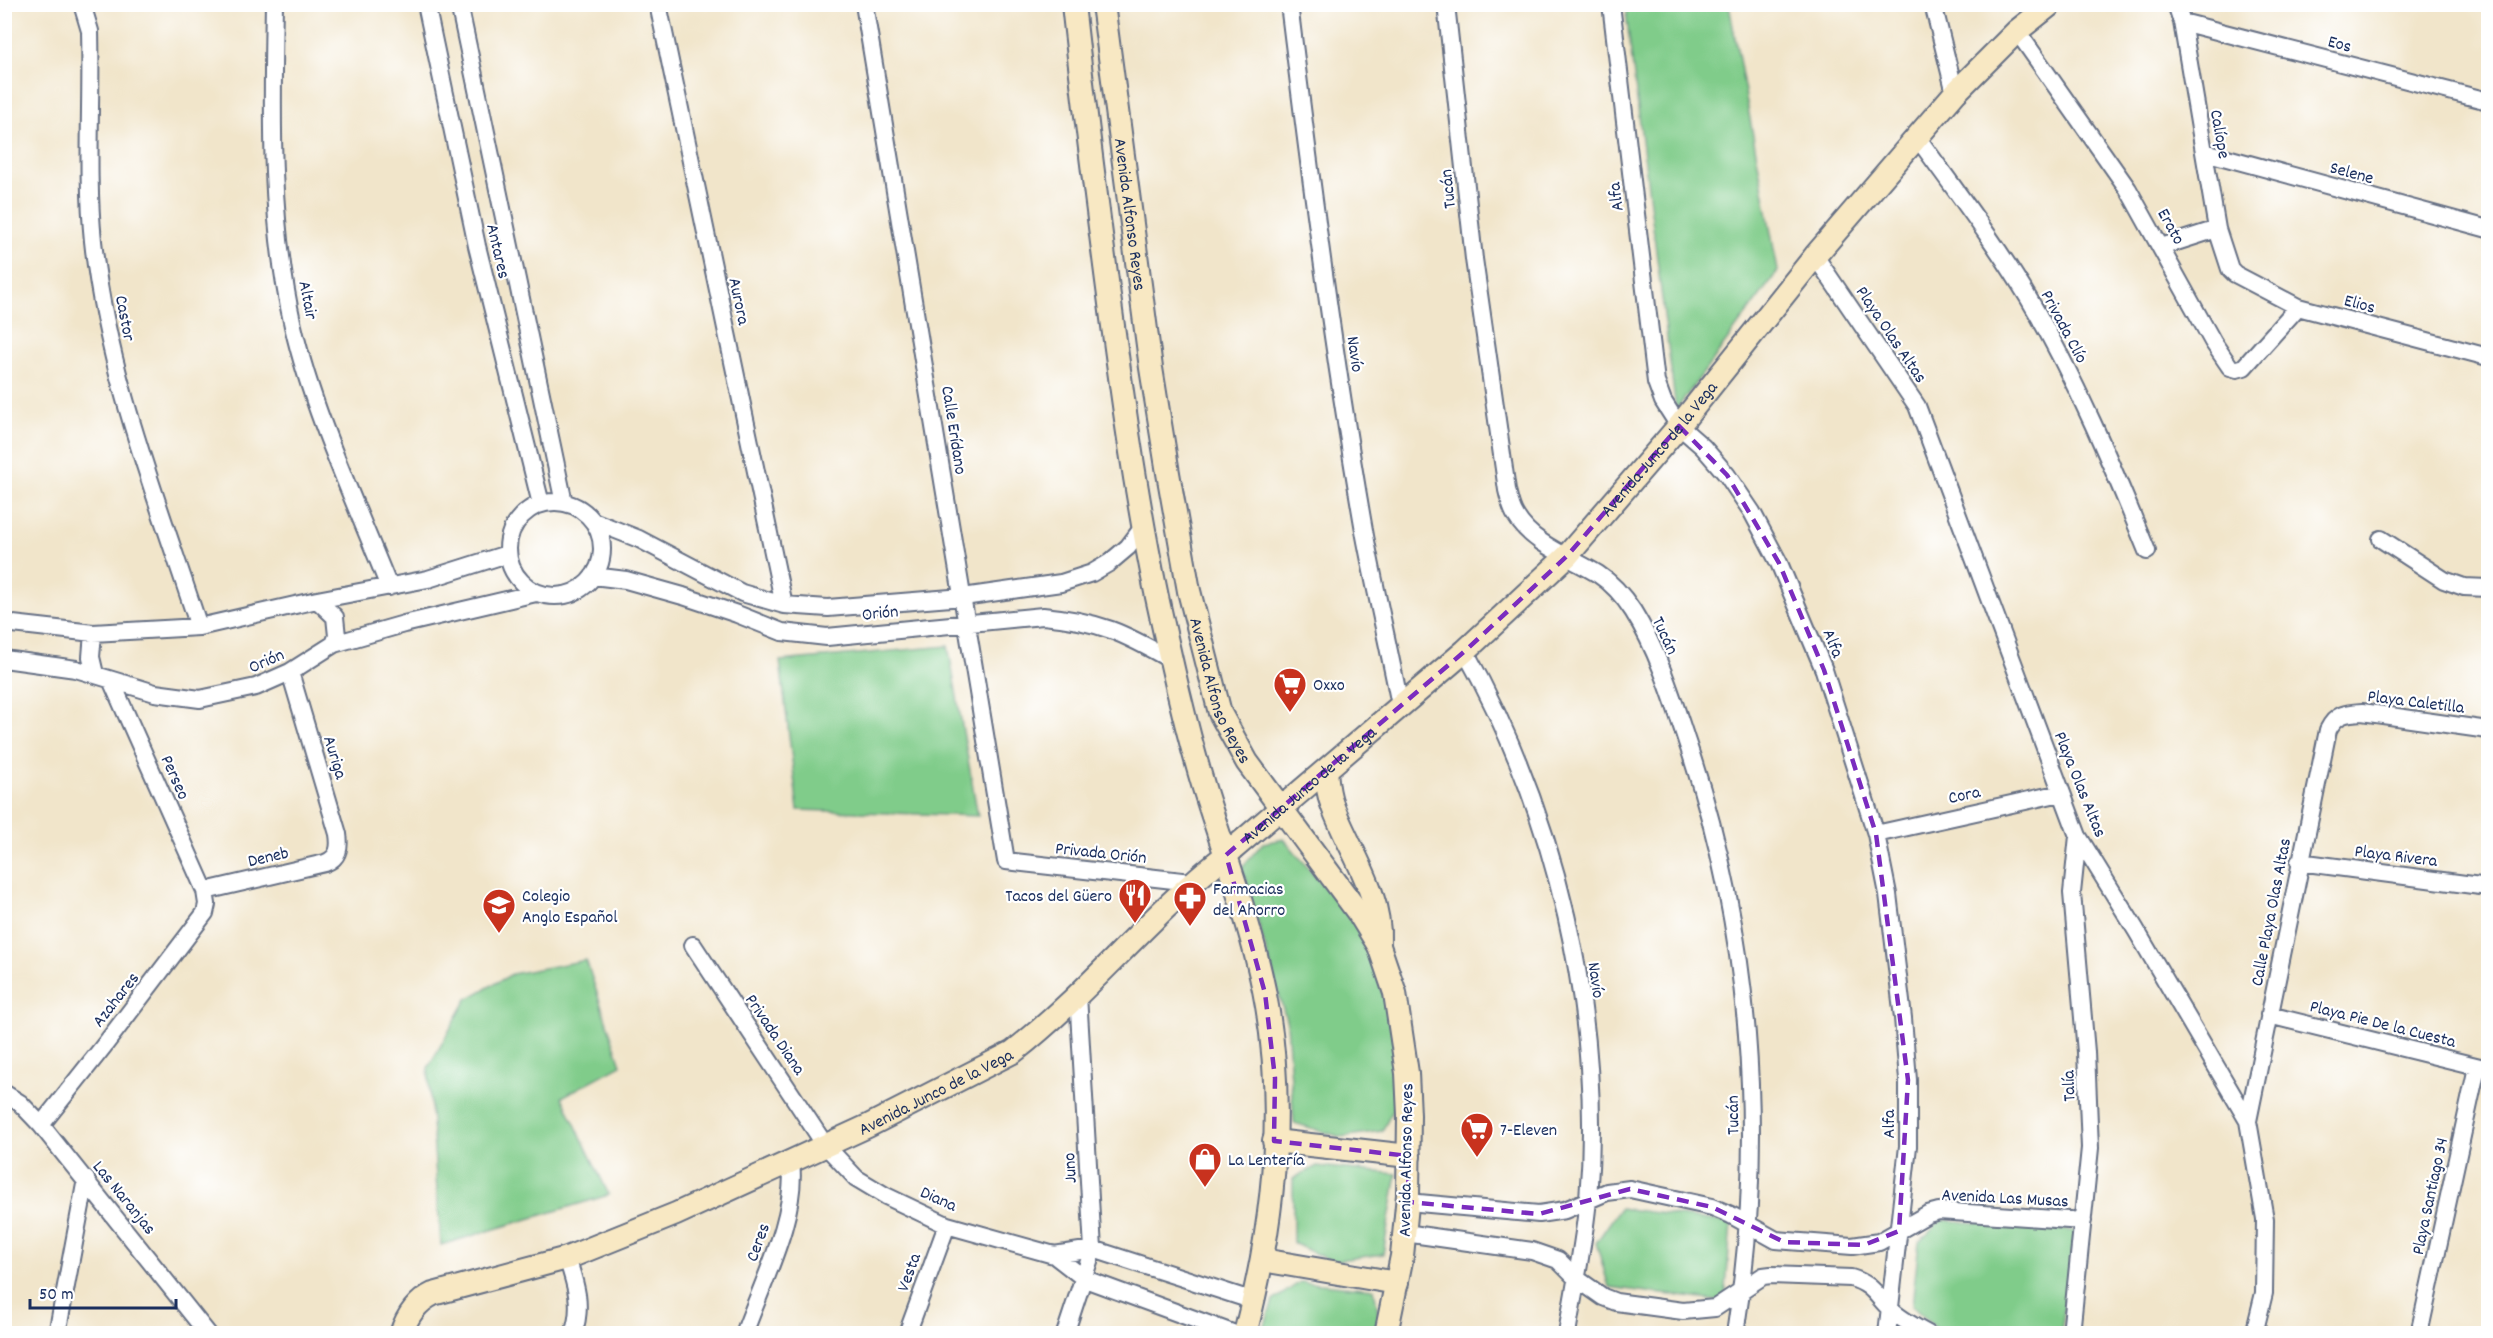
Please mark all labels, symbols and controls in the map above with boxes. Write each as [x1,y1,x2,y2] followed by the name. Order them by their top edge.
[2325,30,2354,61] street label: Eos
[2202,108,2235,161] street label: Calíope
[1106,137,1151,292] street label: Avenida Alfonso Reyes
[2327,157,2376,192] street label: Selene
[1435,168,1464,210] street label: Tucán
[1603,180,1632,213] street label: Alfa
[2150,205,2190,250] street label: Erato
[478,222,515,281] street label: Antares
[720,276,755,328] street label: Aurora
[291,279,323,322] street label: Altair
[1848,282,1932,389] street label: Playa Olas Altas
[2033,286,2093,368] street label: Privada Clío
[2341,289,2378,322] street label: Elios
[107,293,140,344] street label: Castor
[1339,335,1368,374] street label: Navío
[1596,377,1725,523] street label: Avenida Junco de la Vega
[933,384,972,476] street label: Calle Erídano
[861,600,900,629] street label: Orión
[1644,613,1683,659] street label: Tucán
[1181,615,1256,769] street label: Avenida Alfonso Reyes
[1815,626,1849,663] street label: Alfa
[245,643,289,681] street label: Orión
[1272,666,1308,713] supermarket icon: Oxxo
[1313,674,1345,699] place label: Oxxo
[2366,685,2466,722] street label: Playa Caletilla
[1237,721,1384,851] street label: Avenida Junco de la Vega
[2046,728,2111,842] street label: Playa Olas Altas
[315,733,352,783] street label: Auriga
[153,752,195,804] street label: Perseo
[1946,781,1983,812] street label: Cora
[2246,836,2299,989] street label: Calle Playa Olas Altas
[1054,837,1148,872] street label: Privada Orión
[2353,840,2439,875] street label: Playa Rivera
[246,842,292,875] street label: Deneb
[1117,877,1153,924] restaurant icon: Tacos del Güero
[1213,878,1285,924] place label: Farmacias del Ahorro
[1172,880,1208,927] pharmacy icon: Farmacias del Ahorro
[522,885,618,931] place label: Colegio Anglo Español
[1005,885,1112,910] place label: Tacos del Güero
[481,887,517,934] school or university icon: Colegio Anglo Español
[1580,961,1609,1000] street label: Navío
[87,968,147,1033] street label: Azahares
[738,990,811,1081] street label: Privada Diana
[2307,995,2459,1056] street label: Playa Pie De la Cuesta
[855,1044,1019,1144] street label: Avenida Junco de la Vega
[2057,1069,2084,1102] street label: Talía
[1394,1083,1421,1237] street label: Avenida Alfonso Reyes
[1722,1095,1747,1135] street label: Tucán
[1878,1109,1903,1138] street label: Alfa
[1459,1111,1495,1158] supermarket icon: 7-Eleven
[1500,1119,1557,1144] place label: 7-Eleven
[2407,1136,2456,1257] street label: Playa Santiago 34
[1187,1141,1223,1188] shop icon: La Lentería
[1228,1149,1305,1174] place label: La Lentería
[1058,1152,1085,1184] street label: Juno
[85,1156,161,1241] street label: Las Naranjas
[916,1181,961,1220] street label: Diana
[1941,1184,2069,1215] street label: Avenida Las Musas
[741,1220,778,1265] street label: Ceres
[892,1250,929,1296] street label: Vesta
[30,1272,176,1310] scale bar
[39,1283,74,1308] text: 50 m

